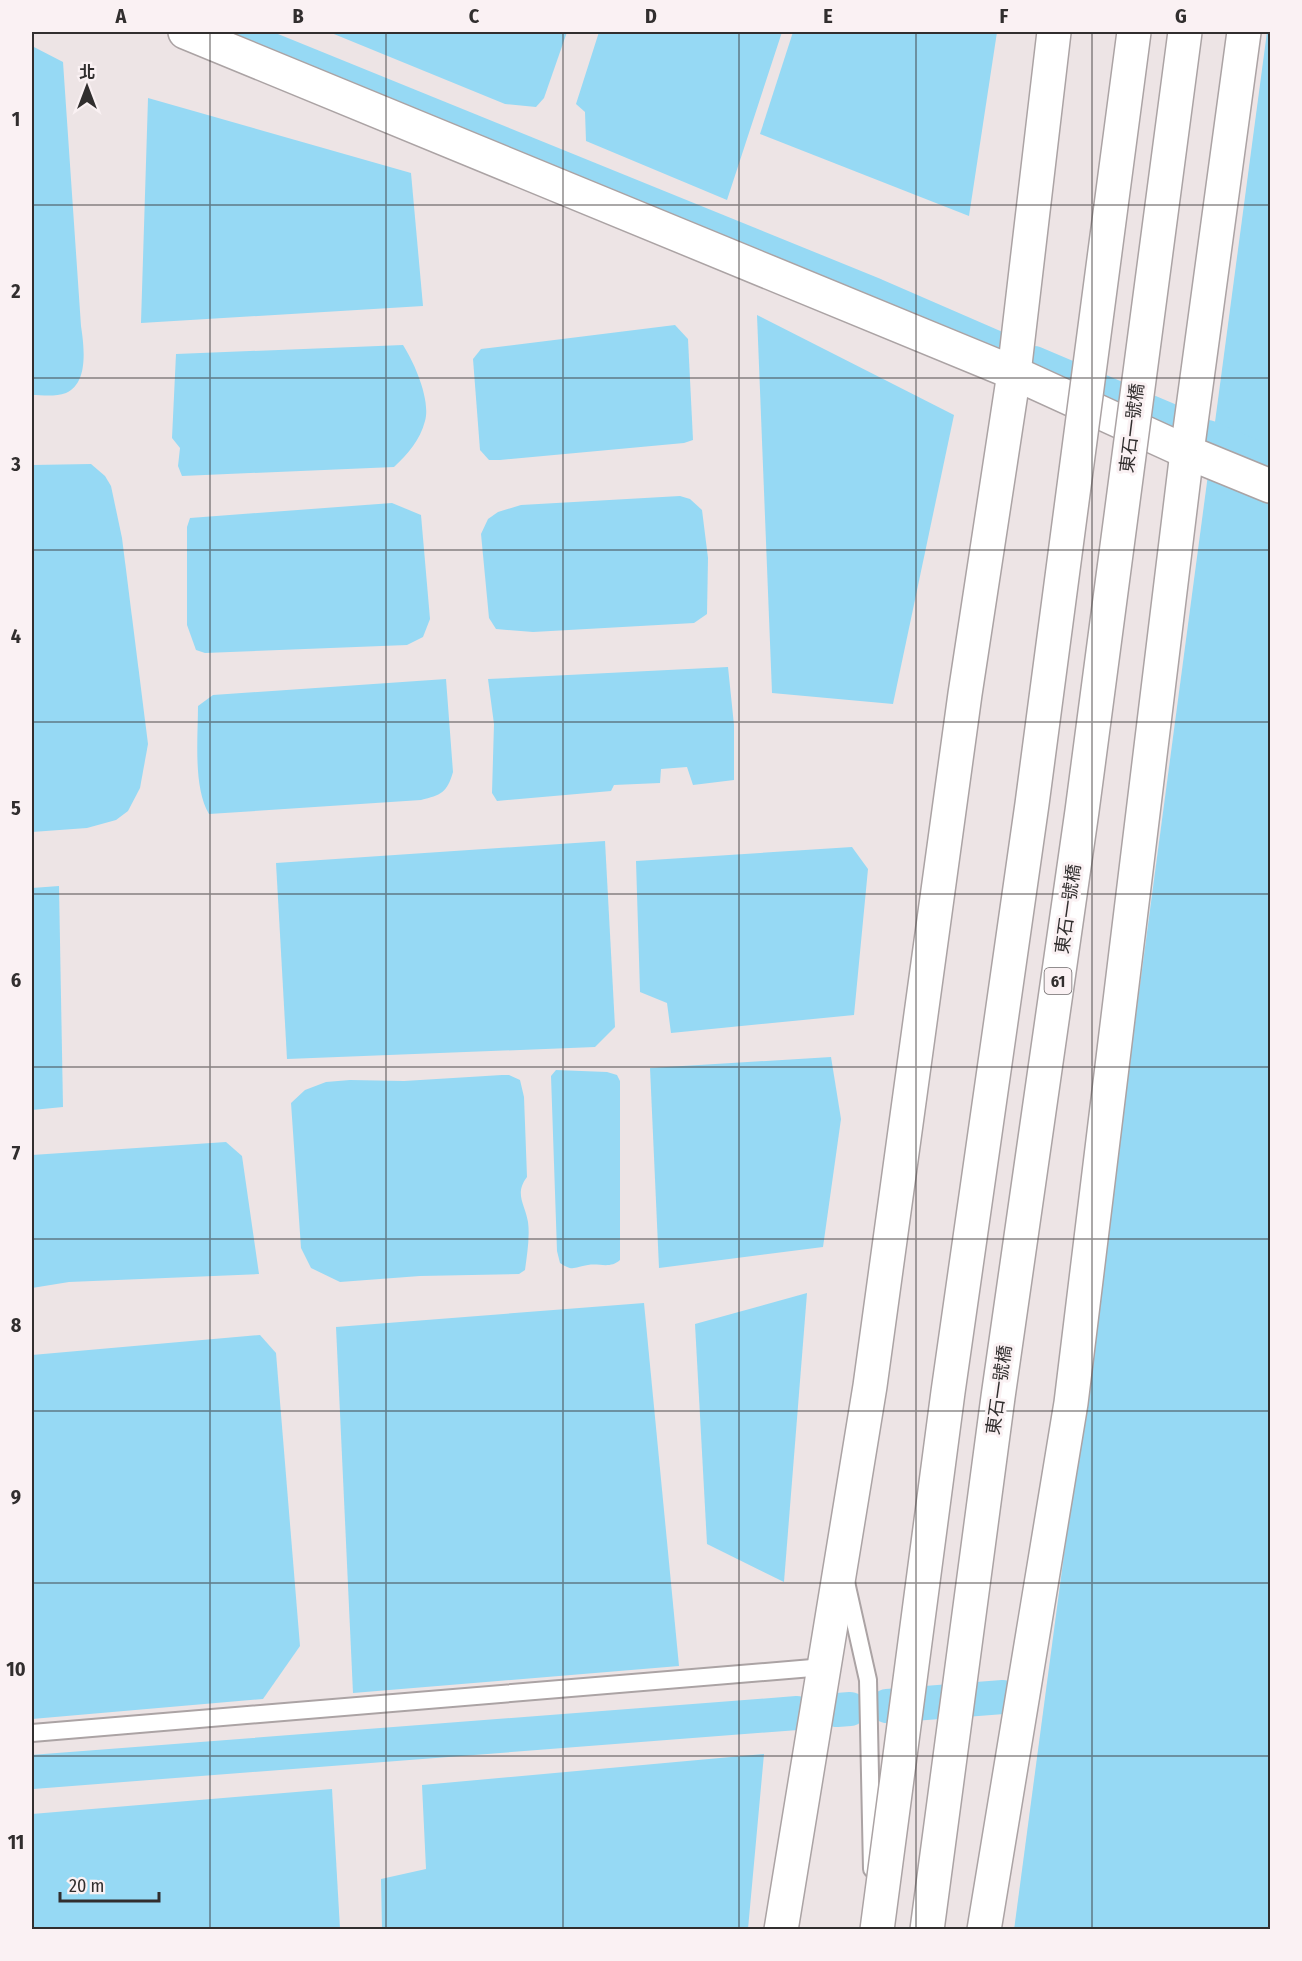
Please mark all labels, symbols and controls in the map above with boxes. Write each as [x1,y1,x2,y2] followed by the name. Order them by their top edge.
[115,4,128,28] text: A
[292,4,304,28] text: B
[469,4,480,28] text: C
[645,4,657,28] text: D
[823,4,833,28] text: E
[1000,4,1009,28] text: F
[1175,4,1187,28] text: G
[57,57,117,117] north arrow
[79,63,95,82] text: 北
[12,107,20,131] text: 1
[10,279,21,303] text: 2
[1116,382,1148,474] street label: 東石一號橋
[10,452,21,476] text: 3
[11,624,21,648] text: 4
[11,796,21,820] text: 5
[1051,863,1085,955] street label: 東石一號橋
[11,968,21,992] text: 6
[1044,968,1072,994] road number: 61
[12,1141,21,1165] text: 7
[11,1313,22,1337] text: 8
[982,1344,1016,1436] street label: 東石一號橋
[11,1485,21,1509] text: 9
[6,1657,26,1681] text: 10
[8,1830,24,1854] text: 11
[60,1865,159,1903] scale bar
[69,1875,104,1897] text: 20 m

